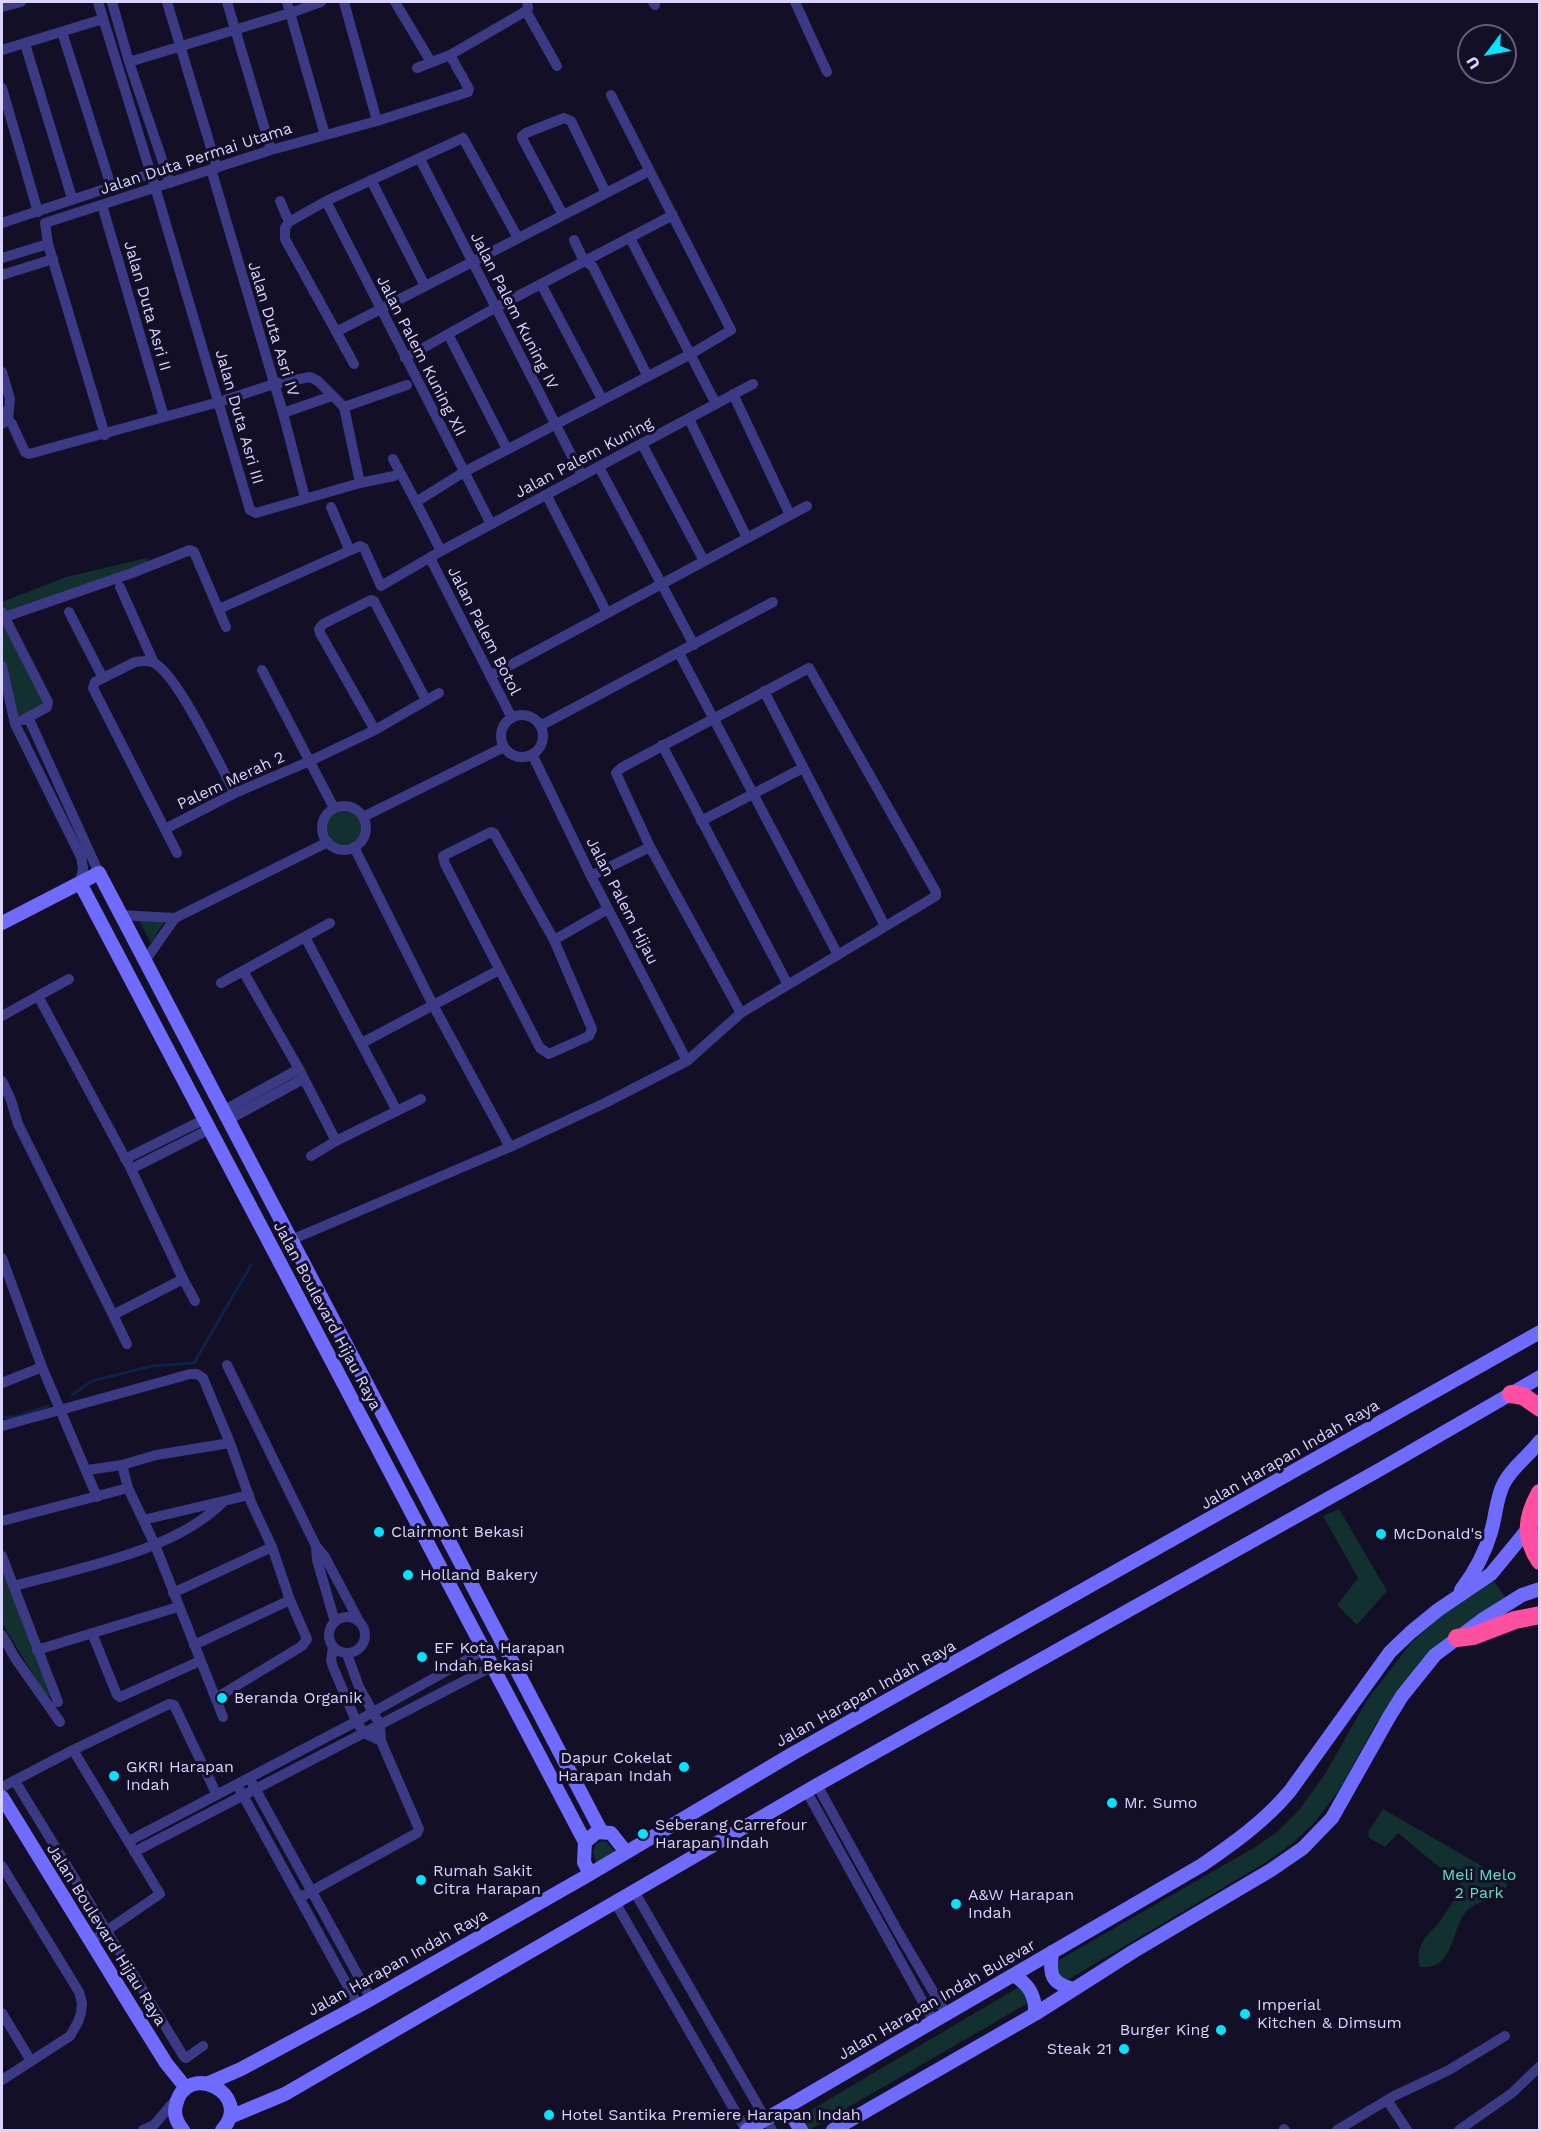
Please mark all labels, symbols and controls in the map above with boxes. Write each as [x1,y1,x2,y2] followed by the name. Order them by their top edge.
[1457,24,1517,84] north arrow
[1462,53,1484,73] text: U
[98,119,294,199] street label: Jalan Duta Permai Utama
[466,229,562,393] street label: Jalan Palem Kuning IV
[119,239,175,373] street label: Jalan Duta Asri II
[243,259,303,399] street label: Jalan Duta Asri IV
[372,272,470,440] street label: Jalan Palem Kuning XII
[211,347,267,487] street label: Jalan Duta Asri III
[512,414,656,502] street label: Jalan Palem Kuning
[443,563,525,699] street label: Jalan Palem Botol
[174,748,288,814] street label: Palem Merah 2
[582,834,662,968] street label: Jalan Palem Hijau
[269,1218,385,1414] street label: Jalan Boulevard Hijau Raya
[1197,1396,1383,1514] street label: Jalan Harapan Indah Raya
[391,1522,524,1542] place label: Clairmont Bekasi
[1393,1524,1482,1544] place label: McDonald's
[372,1525,386,1539] marker: Clairmont Bekasi
[1374,1527,1388,1541] marker: McDonald's
[420,1565,538,1585] place label: Holland Bakery
[401,1568,415,1582] marker: Holland Bakery
[773,1636,959,1752] street label: Jalan Harapan Indah Raya
[434,1638,565,1676] place label: EF Kota Harapan Indah Bekasi
[415,1650,429,1664] marker: EF Kota Harapan Indah Bekasi
[234,1688,362,1708] place label: Beranda Organik
[215,1691,229,1705] marker: Beranda Organik
[558,1748,672,1786] place label: Dapur Cokelat Harapan Indah
[126,1757,234,1795] place label: GKRI Harapan Indah
[677,1760,691,1774] marker: Dapur Cokelat Harapan Indah
[107,1769,121,1783] marker: GKRI Harapan Indah
[1124,1793,1197,1813] place label: Mr. Sumo
[1105,1796,1119,1810] marker: Mr. Sumo
[655,1815,807,1853] place label: Seberang Carrefour Harapan Indah
[636,1827,650,1841] marker: Seberang Carrefour Harapan Indah
[42,1841,170,2029] street label: Jalan Boulevard Hijau Raya
[433,1861,541,1899] place label: Rumah Sakit Citra Harapan
[1442,1865,1516,1903] park label: Meli Melo 2 Park
[414,1873,428,1887] marker: Rumah Sakit Citra Harapan
[968,1885,1074,1923] place label: A&W Harapan Indah
[949,1897,963,1911] marker: A&W Harapan Indah
[305,1905,491,2021] street label: Jalan Harapan Indah Raya
[835,1936,1039,2064] street label: Jalan Harapan Indah Bulevar
[1257,1995,1402,2033] place label: Imperial Kitchen & Dimsum
[1238,2007,1252,2021] marker: Imperial Kitchen & Dimsum
[1120,2020,1209,2040] place label: Burger King
[1214,2023,1228,2037] marker: Burger King
[1047,2039,1112,2059] place label: Steak 21
[1117,2042,1131,2056] marker: Steak 21
[561,2105,861,2125] place label: Hotel Santika Premiere Harapan Indah
[542,2108,556,2122] marker: Hotel Santika Premiere Harapan Indah

